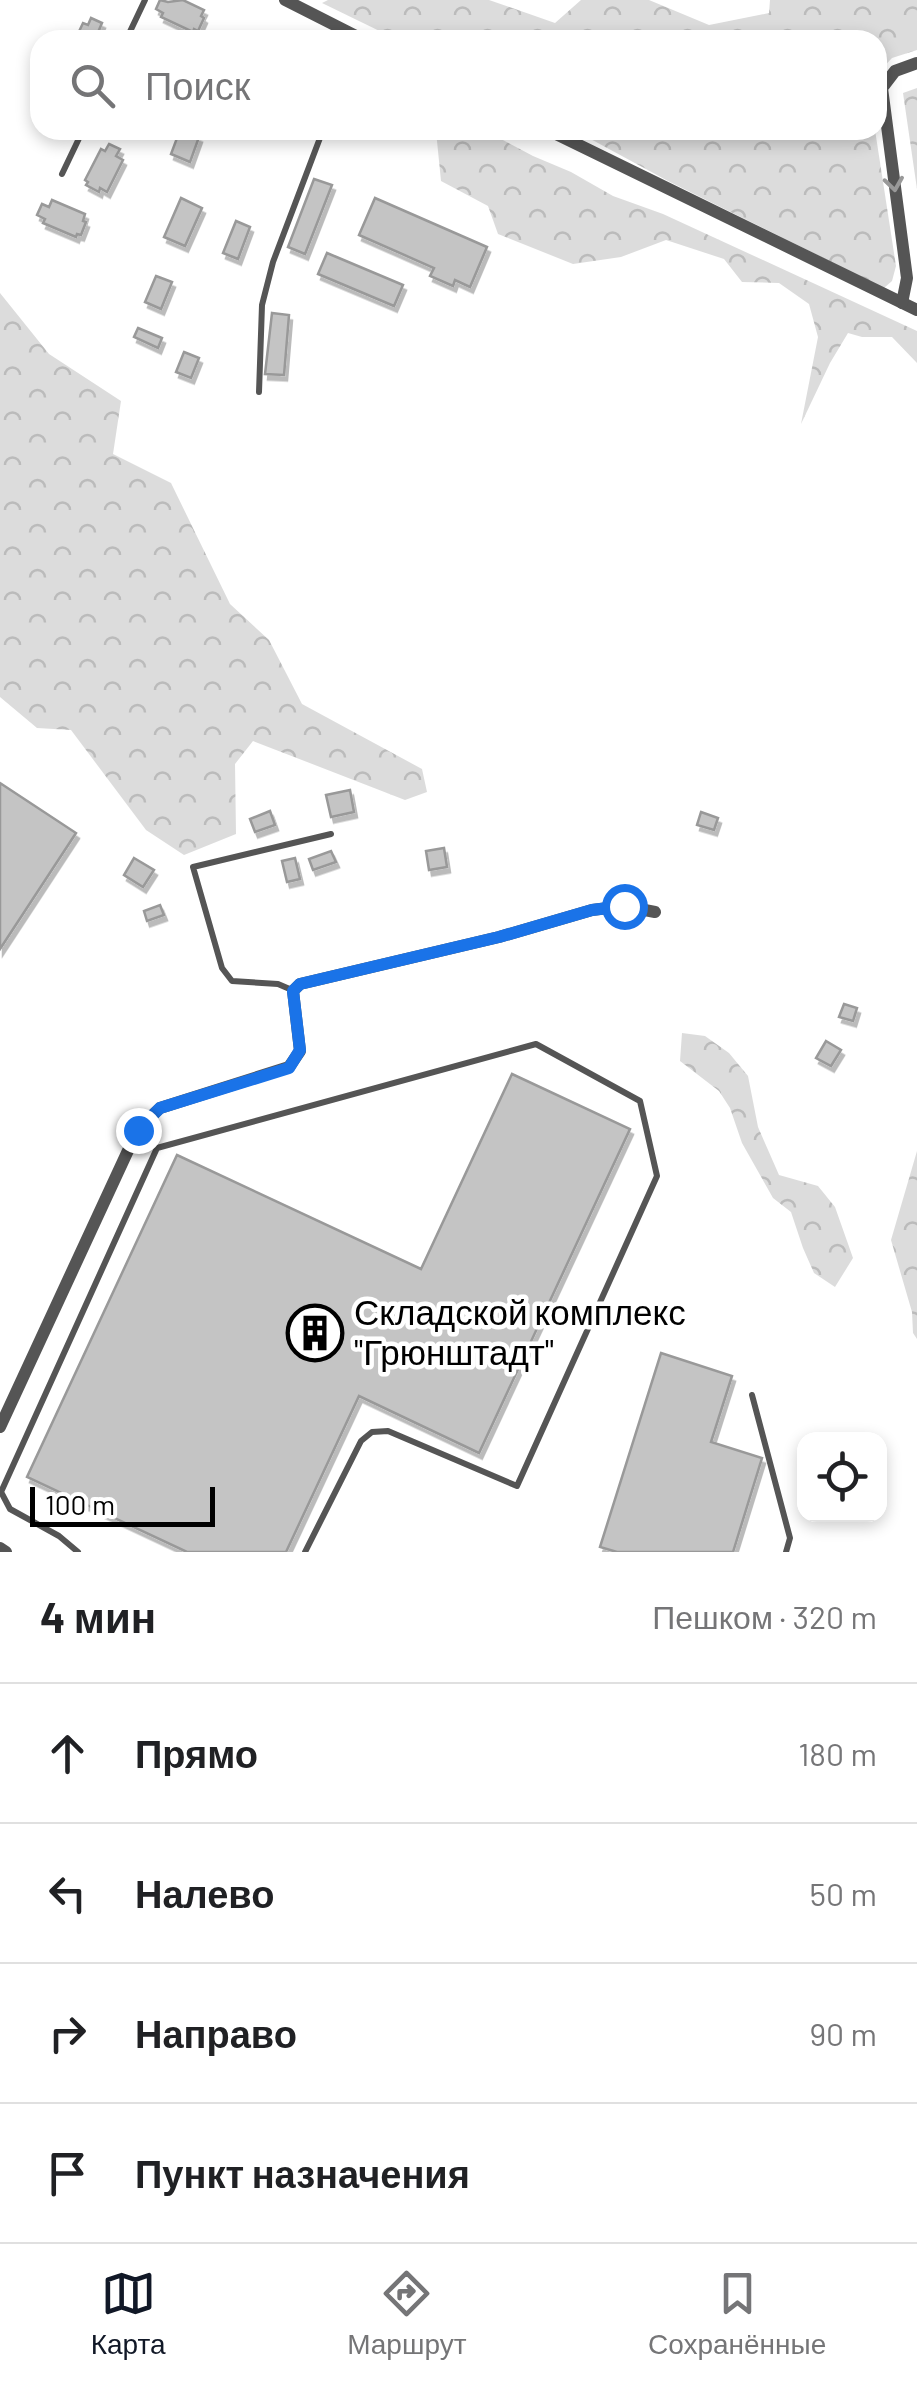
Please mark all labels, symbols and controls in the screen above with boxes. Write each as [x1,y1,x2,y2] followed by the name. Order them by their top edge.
[30,30,887,140] search box
[65,58,120,113] icon: search
[145,62,250,108] text: Поиск
[883,176,904,193] one-way arrow
[602,884,648,930] route start
[116,1108,162,1154] route end
[354,1290,686,1372] place label: Складской комплекс "Грюнштадт"
[285,1303,345,1363] building icon: Складской комплекс "Грюнштадт"
[797,1432,887,1522] map controls
[797,1432,887,1522] button: locate
[30,1482,215,1526] scale bar
[45,1487,115,1521] text: 100 m
[40,1591,156,1641] text: 4 мин
[652,1597,877,1635] text: Пешком · 320 m
[40,1726,95,1781] icon: ahead
[135,1730,258,1776] text: Прямо
[798,1734,877,1772] text: 180 m
[40,1866,95,1921] icon: left
[135,1870,274,1916] text: Налево
[810,1874,877,1912] text: 50 m
[40,2006,95,2061] icon: right
[135,2010,297,2056] text: Направо
[809,2014,877,2052] text: 90 m
[40,2146,95,2201] icon: arrive
[135,2150,470,2196] text: Пункт назначения
[91,2266,166,2361] tab: Карта
[347,2266,466,2361] tab: Маршрут
[648,2266,826,2361] tab: Сохранённые

